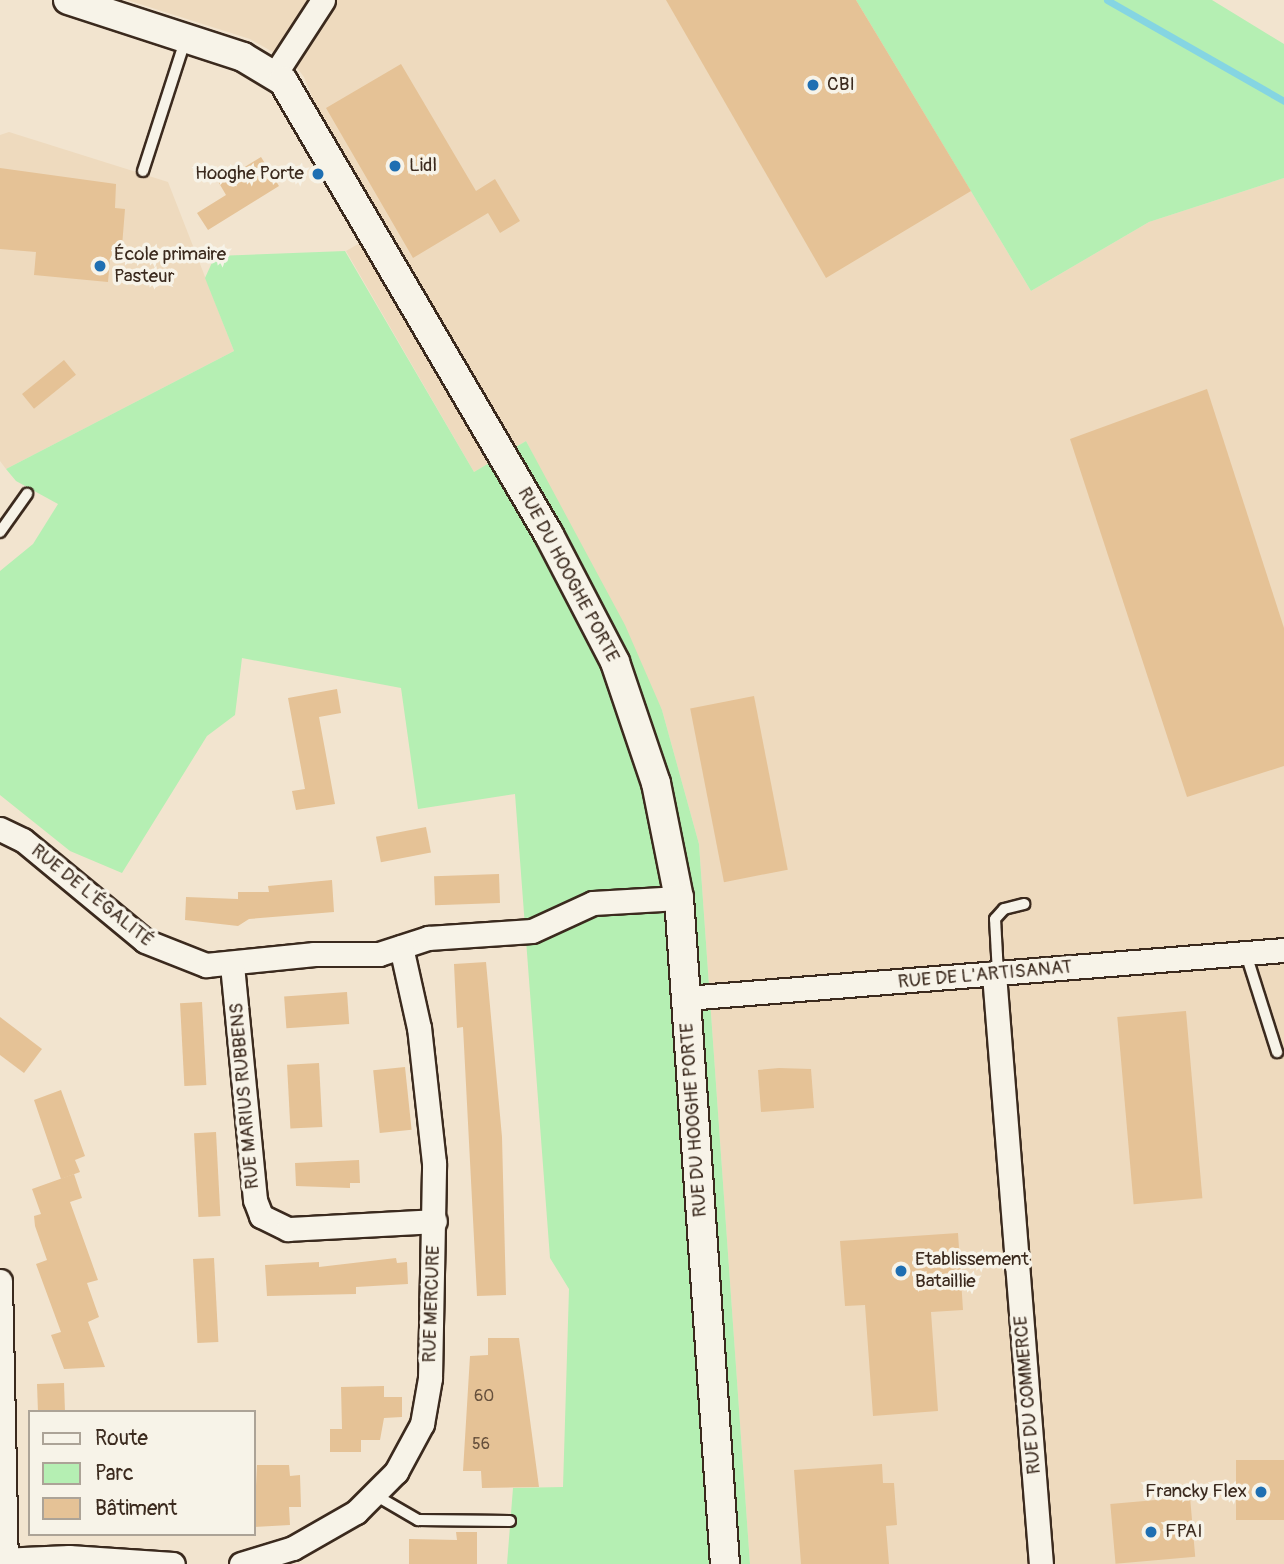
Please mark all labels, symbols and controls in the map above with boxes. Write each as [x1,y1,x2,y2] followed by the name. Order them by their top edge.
[827,74,855,96] place label: CBI
[805,77,821,93] marker: CBI
[409,155,437,177] place label: Lidl
[387,158,403,174] marker: Lidl
[195,163,304,185] place label: Hooghe Porte
[310,166,326,182] marker: Hooghe Porte
[114,244,226,288] place label: École primaire Pasteur
[92,258,108,274] marker: École primaire Pasteur
[512,484,624,666] street label: RUE DU HOOGHE PORTE
[26,840,158,952] street label: RUE DE L'ÉGALITÉ
[897,956,1073,994] street label: RUE DE L'ARTISANAT
[225,1002,265,1190] street label: RUE MARIUS RUBBENS
[676,1022,712,1218] street label: RUE DU HOOGHE PORTE
[419,1245,445,1363] street label: RUE MERCURE
[915,1249,1029,1293] place label: Etablissement Bataillie
[893,1263,909,1279] marker: Etablissement Bataillie
[1010,1315,1046,1475] street label: RUE DU COMMERCE
[474,1386,494,1406] house number: 60
[28,1410,256,1536] legend
[95,1425,148,1452] text: Route
[472,1434,490,1454] house number: 56
[95,1460,134,1487] text: Parc
[1145,1481,1247,1503] place label: Francky Flex
[1253,1484,1269,1500] marker: Francky Flex
[95,1495,177,1522] text: Bâtiment
[1165,1521,1203,1543] place label: FPAI
[1143,1524,1159,1540] marker: FPAI

